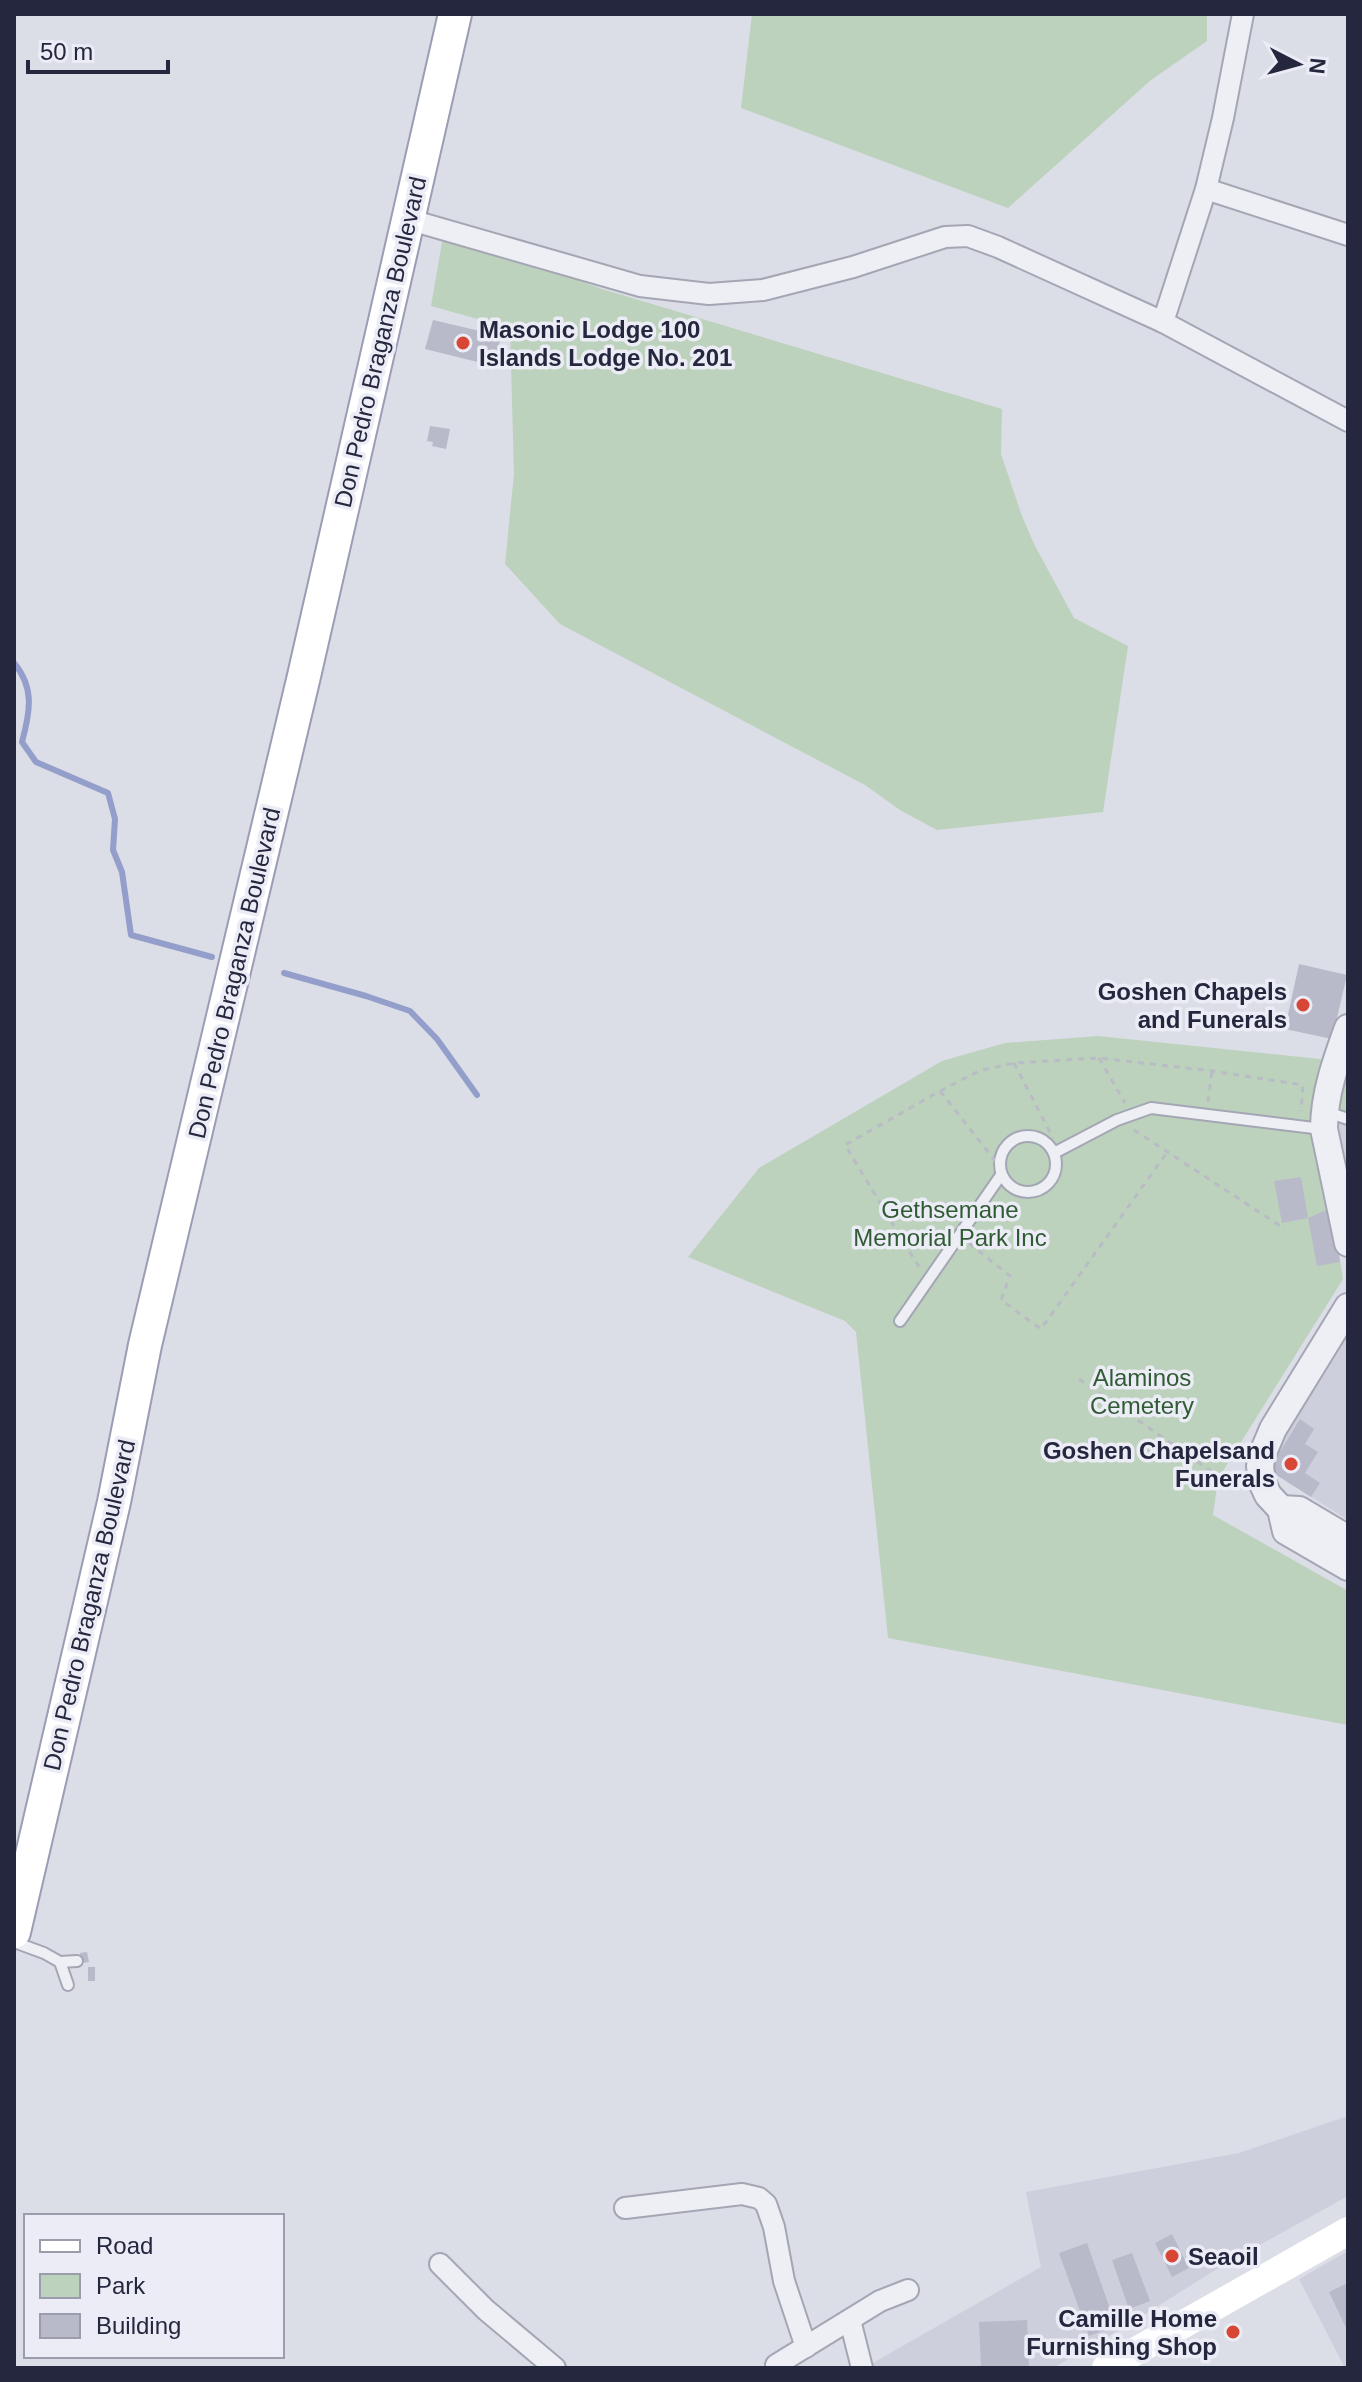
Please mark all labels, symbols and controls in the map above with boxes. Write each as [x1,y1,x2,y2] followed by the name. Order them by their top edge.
[28,24,168,74] scale bar
[1258,24,1338,104] north arrow
[40,38,93,65] text: 50 m
[1304,57,1331,75] text: N
[329,174,431,510] street label: Don Pedro Braganza Boulevard
[479,316,732,371] place label: Masonic Lodge 100 Islands Lodge No. 201
[454,334,472,352] marker: Masonic Lodge 100 Islands Lodge No. 201
[183,805,285,1141] street label: Don Pedro Braganza Boulevard
[1098,978,1287,1033] place label: Goshen Chapels and Funerals
[1294,996,1312,1014] marker: Goshen Chapels and Funerals
[853,1196,1047,1251] park label: Gethsemane Memorial Park Inc
[1090,1364,1194,1419] park label: Alaminos Cemetery
[38,1437,140,1773] street label: Don Pedro Braganza Boulevard
[1043,1437,1275,1492] place label: Goshen Chapelsand Funerals
[1282,1455,1300,1473] marker: Goshen Chapelsand Funerals
[24,2214,284,2358] legend
[96,2232,153,2259] text: Road
[1188,2243,1259,2270] place label: Seaoil
[1163,2247,1181,2265] marker: Seaoil
[96,2272,146,2299] text: Park
[1026,2305,1217,2360] place label: Camille Home Furnishing Shop
[96,2312,181,2339] text: Building
[1224,2323,1242,2341] marker: Camille Home Furnishing Shop

